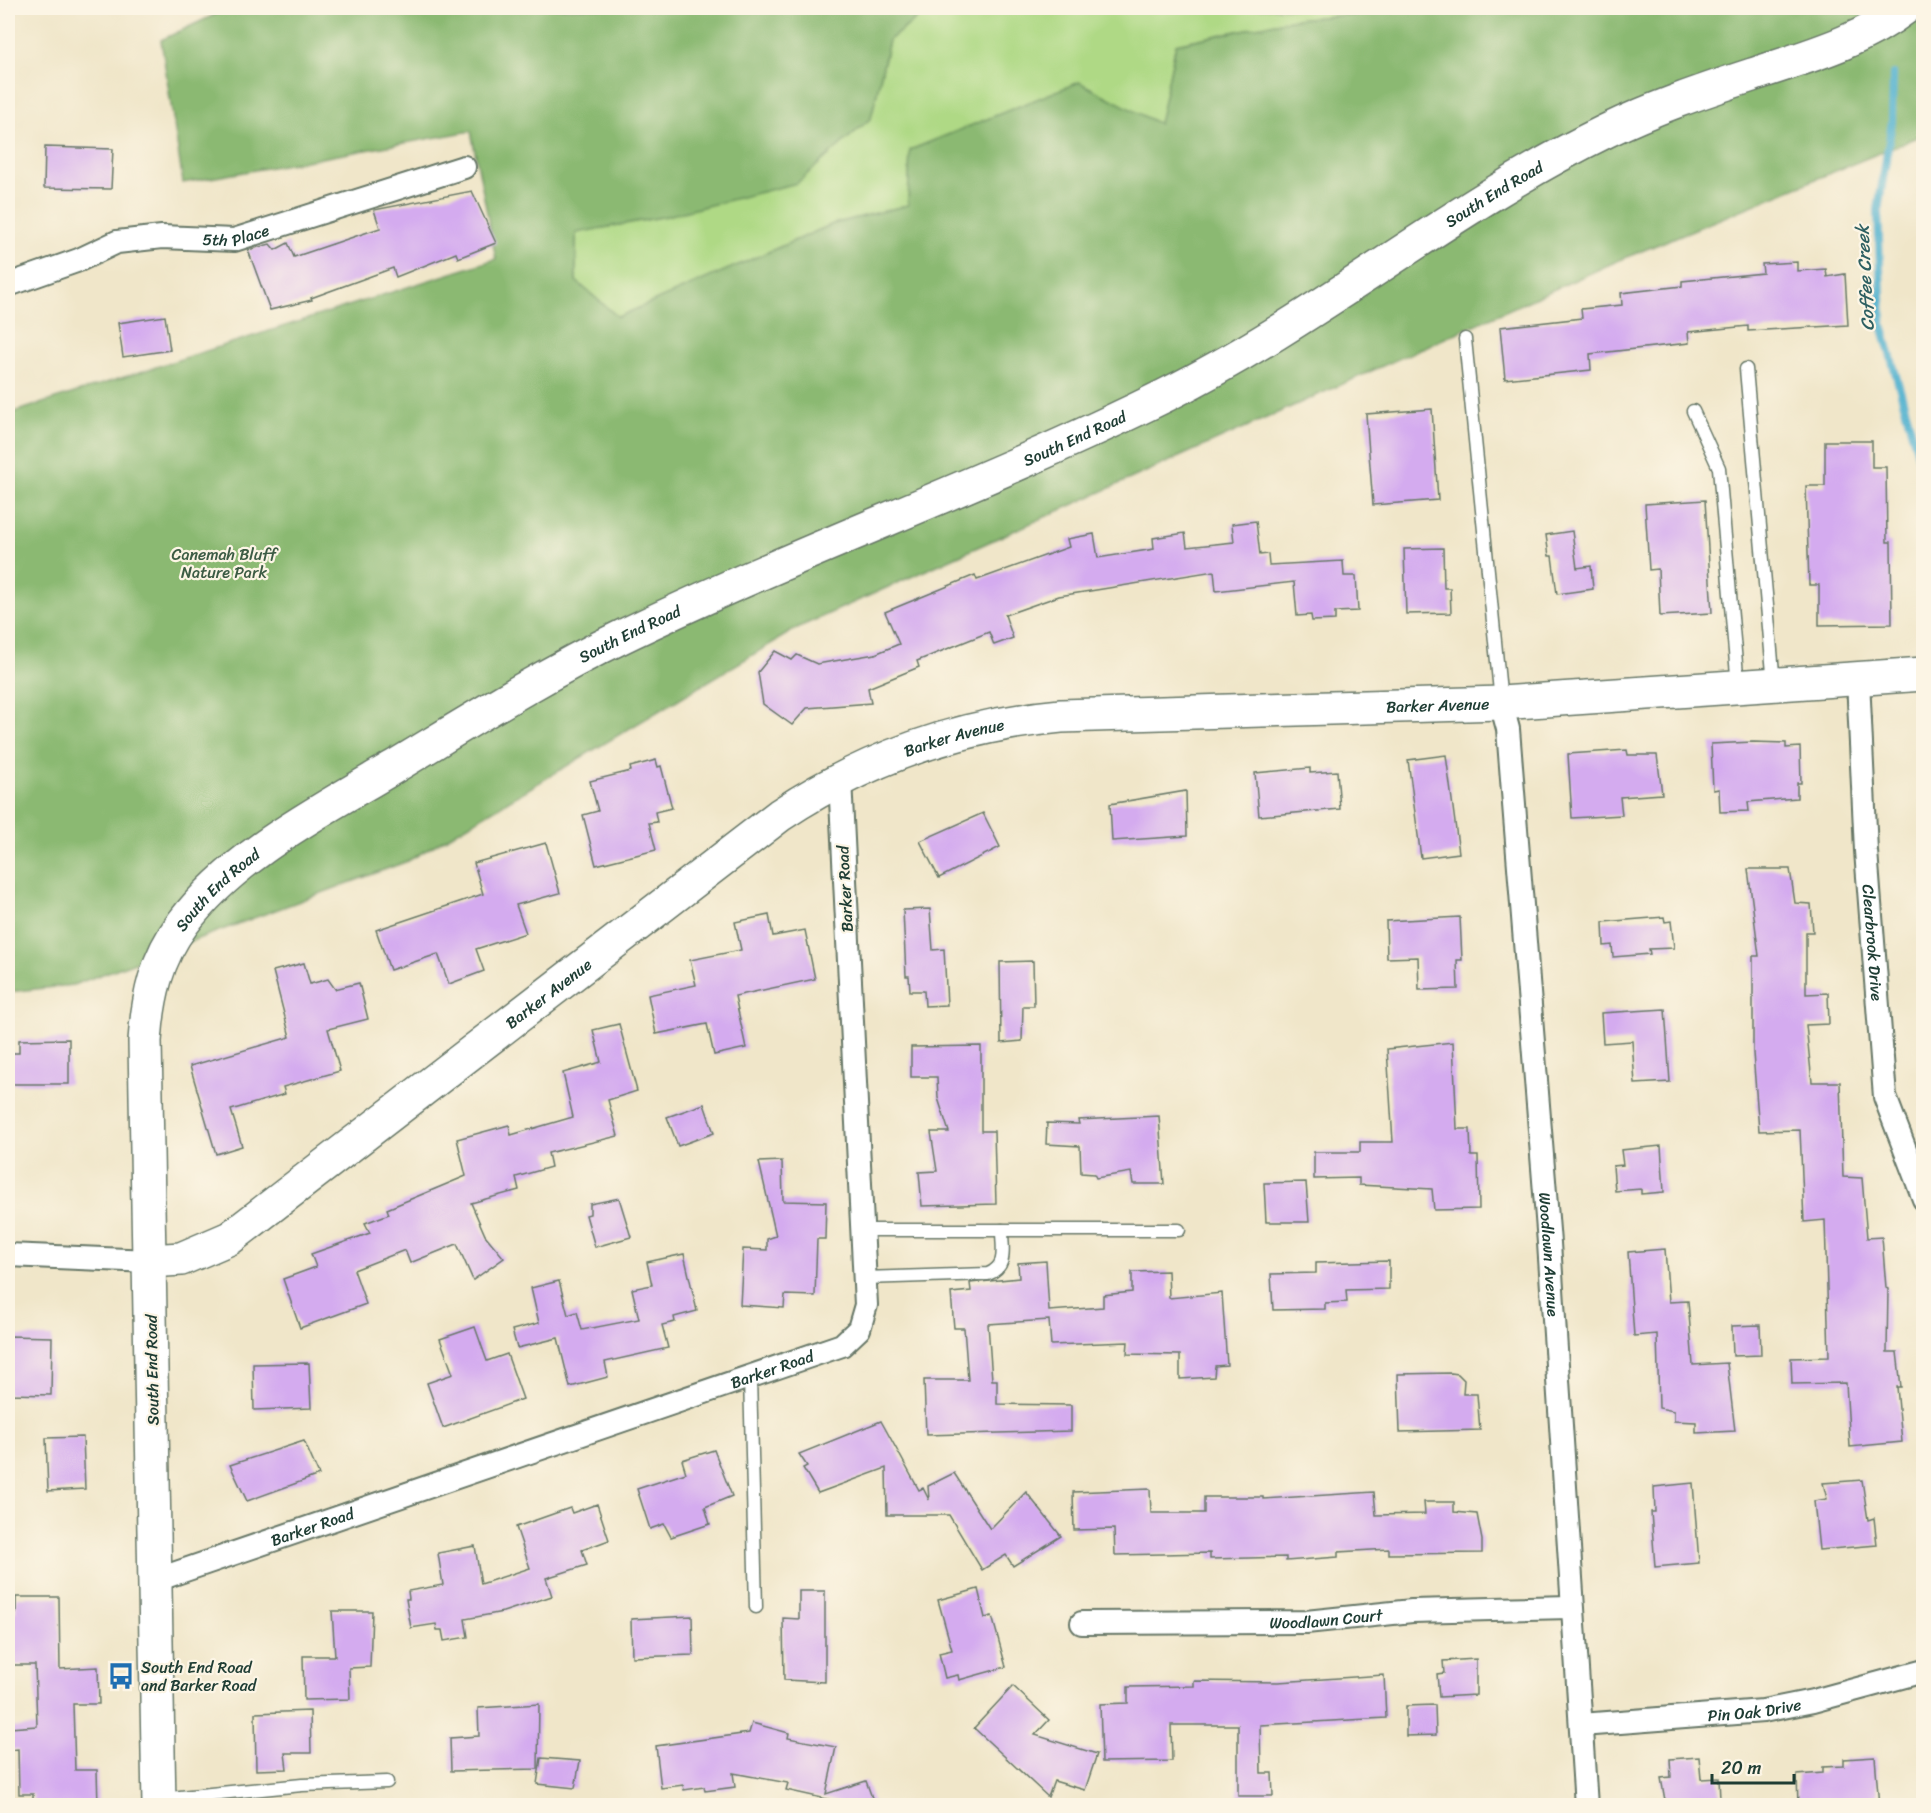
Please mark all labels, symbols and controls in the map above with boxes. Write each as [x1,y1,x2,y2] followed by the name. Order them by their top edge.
[1439,152,1550,235] street label: South End Road
[202,215,273,255] street label: 5th Place
[1846,222,1884,332] water label: Coffee Creek
[1018,401,1132,474] street label: South End Road
[171,540,279,587] park label: Canemah Bluff Nature Park
[573,596,687,671] street label: South End Road
[1386,689,1490,721] street label: Barker Avenue
[900,710,1007,765] street label: Barker Avenue
[167,839,267,938] street label: South End Road
[828,844,862,933] street label: Barker Road
[1854,883,1892,1002] street label: Clearbrook Drive
[499,950,598,1036] street label: Barker Avenue
[1530,1191,1568,1318] street label: Woodlawn Avenue
[137,1313,167,1426] street label: South End Road
[726,1341,819,1397] street label: Barker Road
[267,1498,359,1554] street label: Barker Road
[1269,1600,1384,1637] street label: Woodlawn Court
[141,1653,258,1700] place label: South End Road and Barker Road
[106,1661,136,1691] bus stop icon: South End Road and Barker Road
[1706,1689,1804,1730] street label: Pin Oak Drive
[1712,1747,1794,1785] scale bar
[1721,1752,1761,1784] text: 20 m

